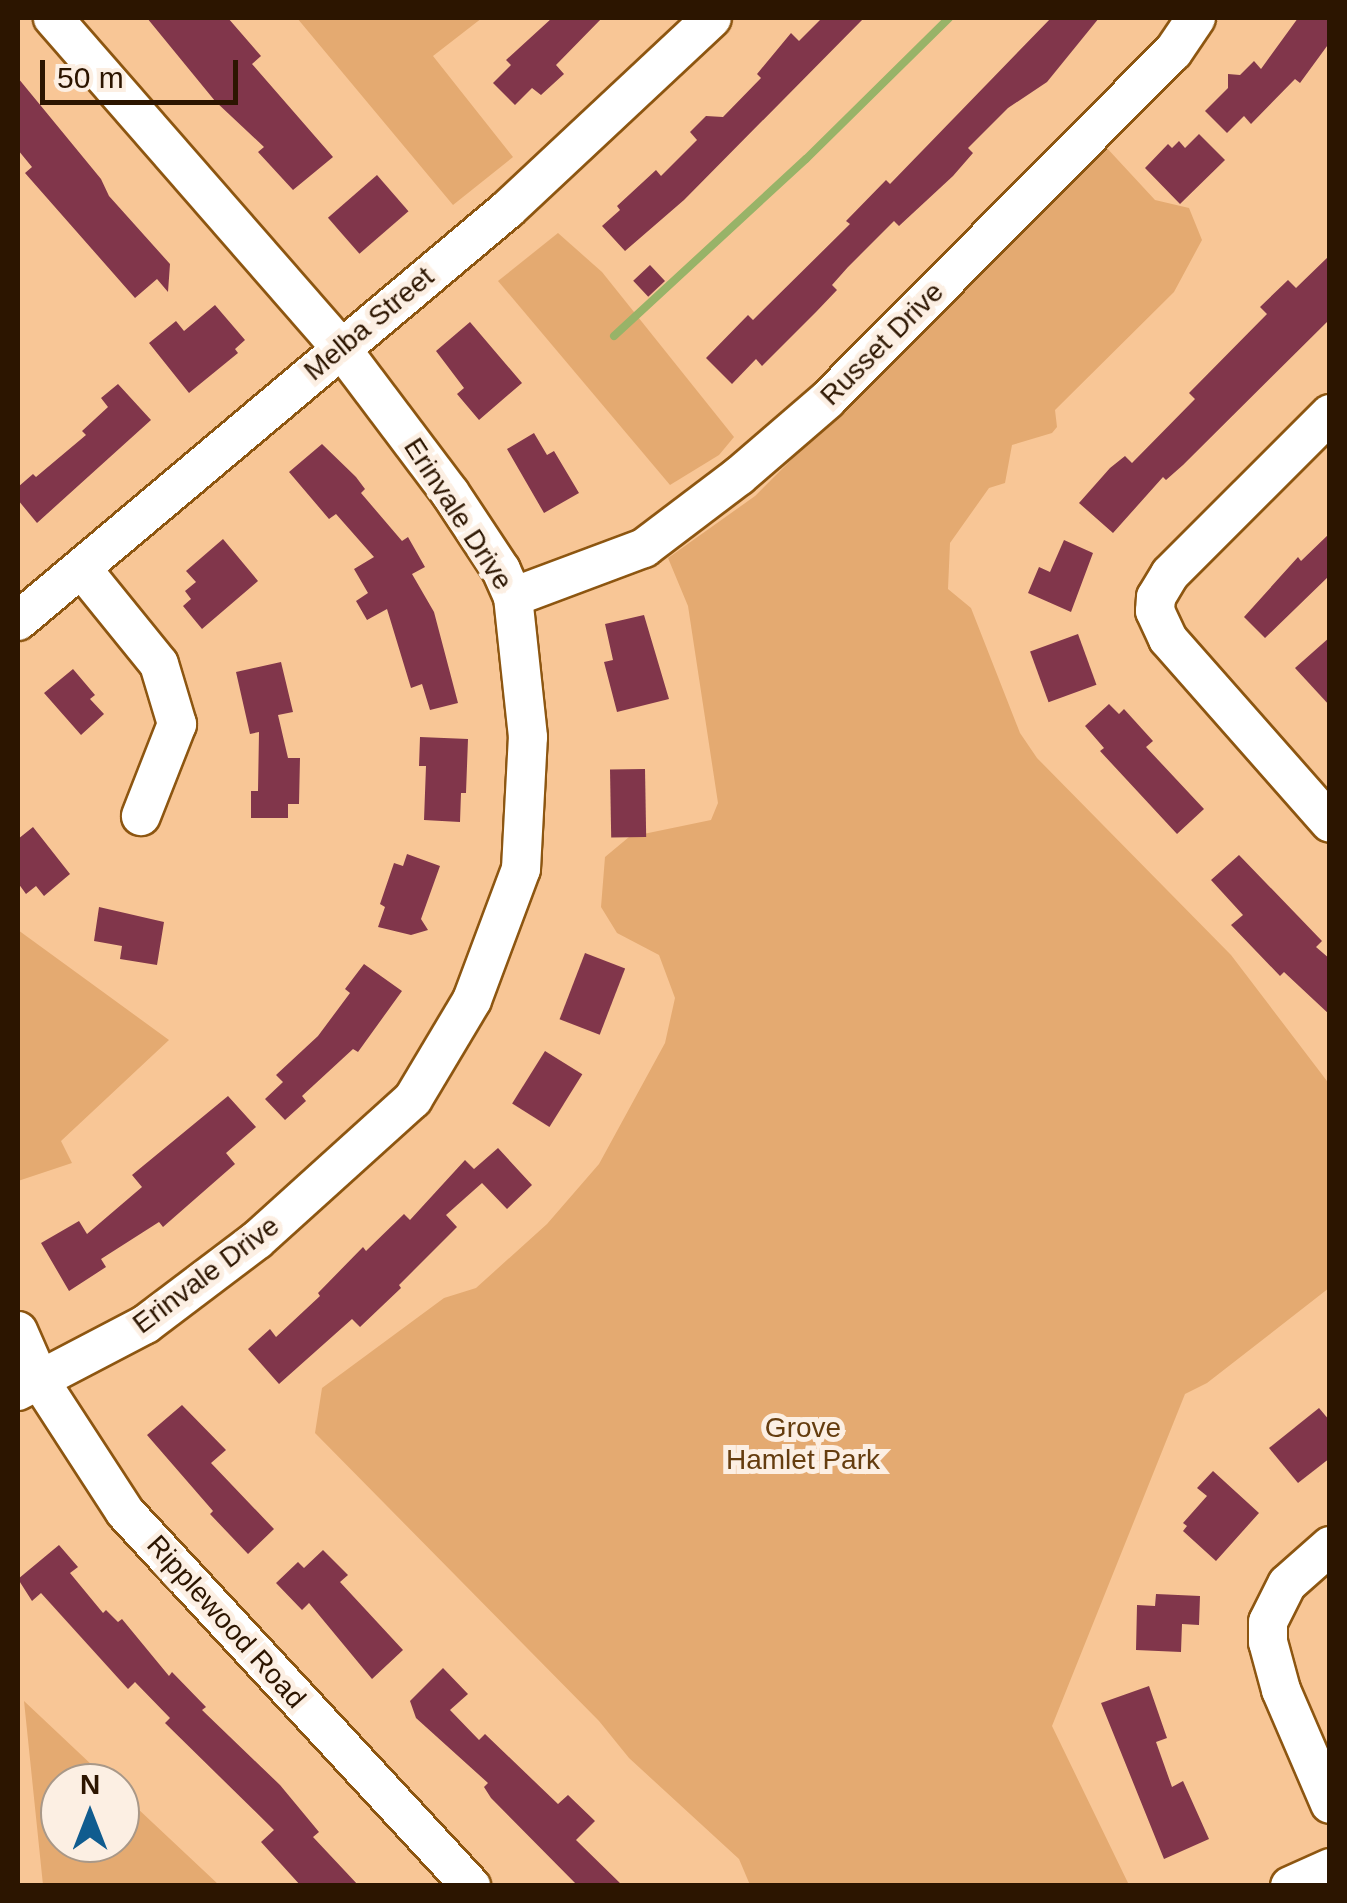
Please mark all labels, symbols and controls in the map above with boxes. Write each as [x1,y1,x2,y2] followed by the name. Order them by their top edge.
[45,40,242,102] scale bar
[57,61,124,94] text: 50 m
[297,260,441,388] street label: Melba Street
[813,275,951,413] street label: Russet Drive
[396,432,520,596] street label: Erinvale Drive
[126,1209,286,1341] street label: Erinvale Drive
[726,1411,880,1477] park label: Grove Hamlet Park
[140,1529,312,1715] street label: Ripplewood Road
[40,1763,140,1863] north arrow
[80,1769,100,1800] text: N

